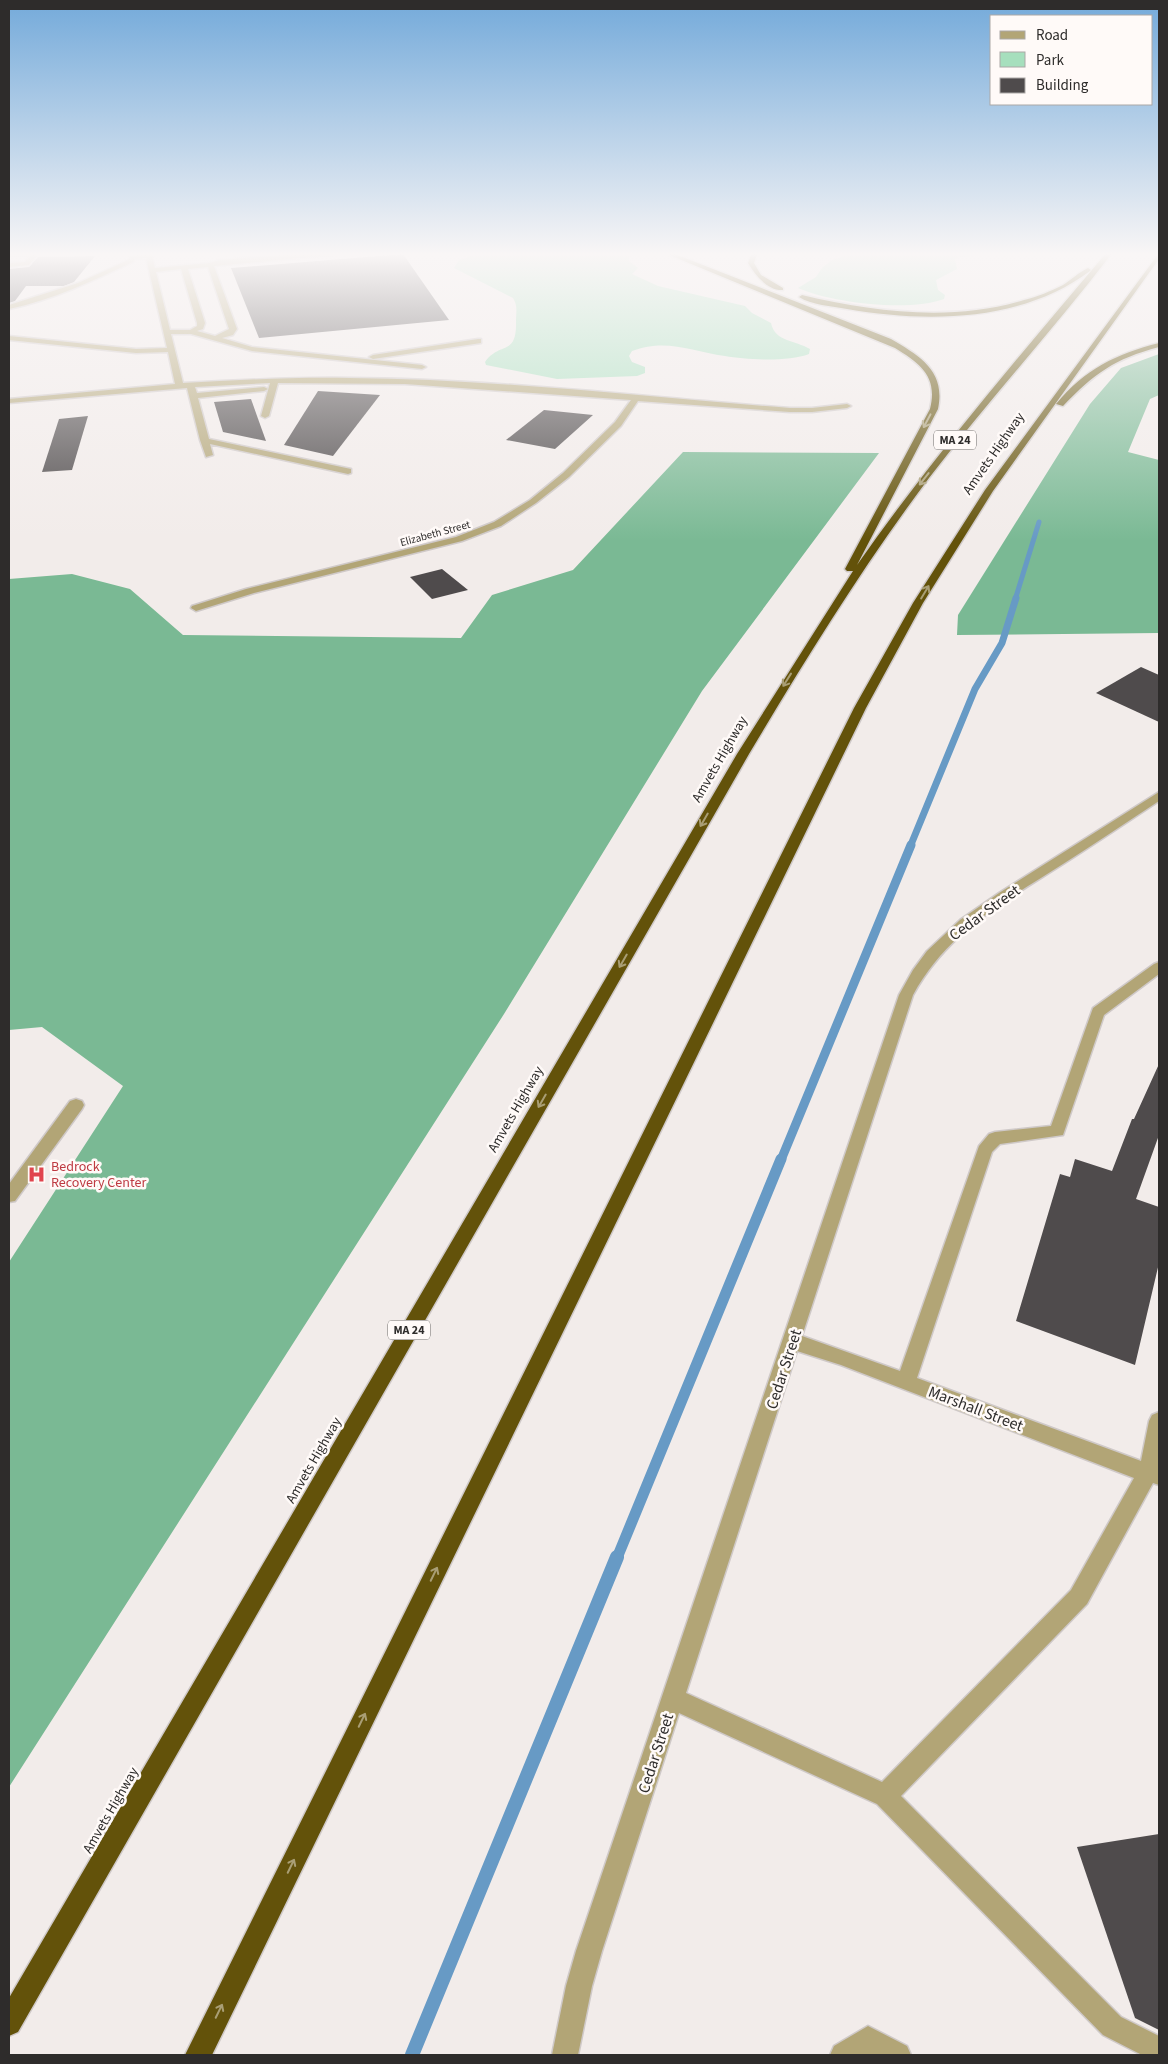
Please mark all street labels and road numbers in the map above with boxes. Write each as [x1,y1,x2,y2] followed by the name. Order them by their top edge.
[958,408,1030,499] street label: Amvets Highway
[934,430,976,450] road number: MA 24
[398,517,472,550] street label: Elizabeth Street
[687,712,753,806] street label: Amvets Highway
[945,879,1025,946] street label: Cedar Street
[483,1062,549,1156] street label: Amvets Highway
[388,1320,430,1340] road number: MA 24
[761,1326,807,1412] street label: Cedar Street
[925,1381,1027,1437] street label: Marshall Street
[281,1413,347,1507] street label: Amvets Highway
[633,1710,679,1796] street label: Cedar Street
[78,1763,144,1857] street label: Amvets Highway

